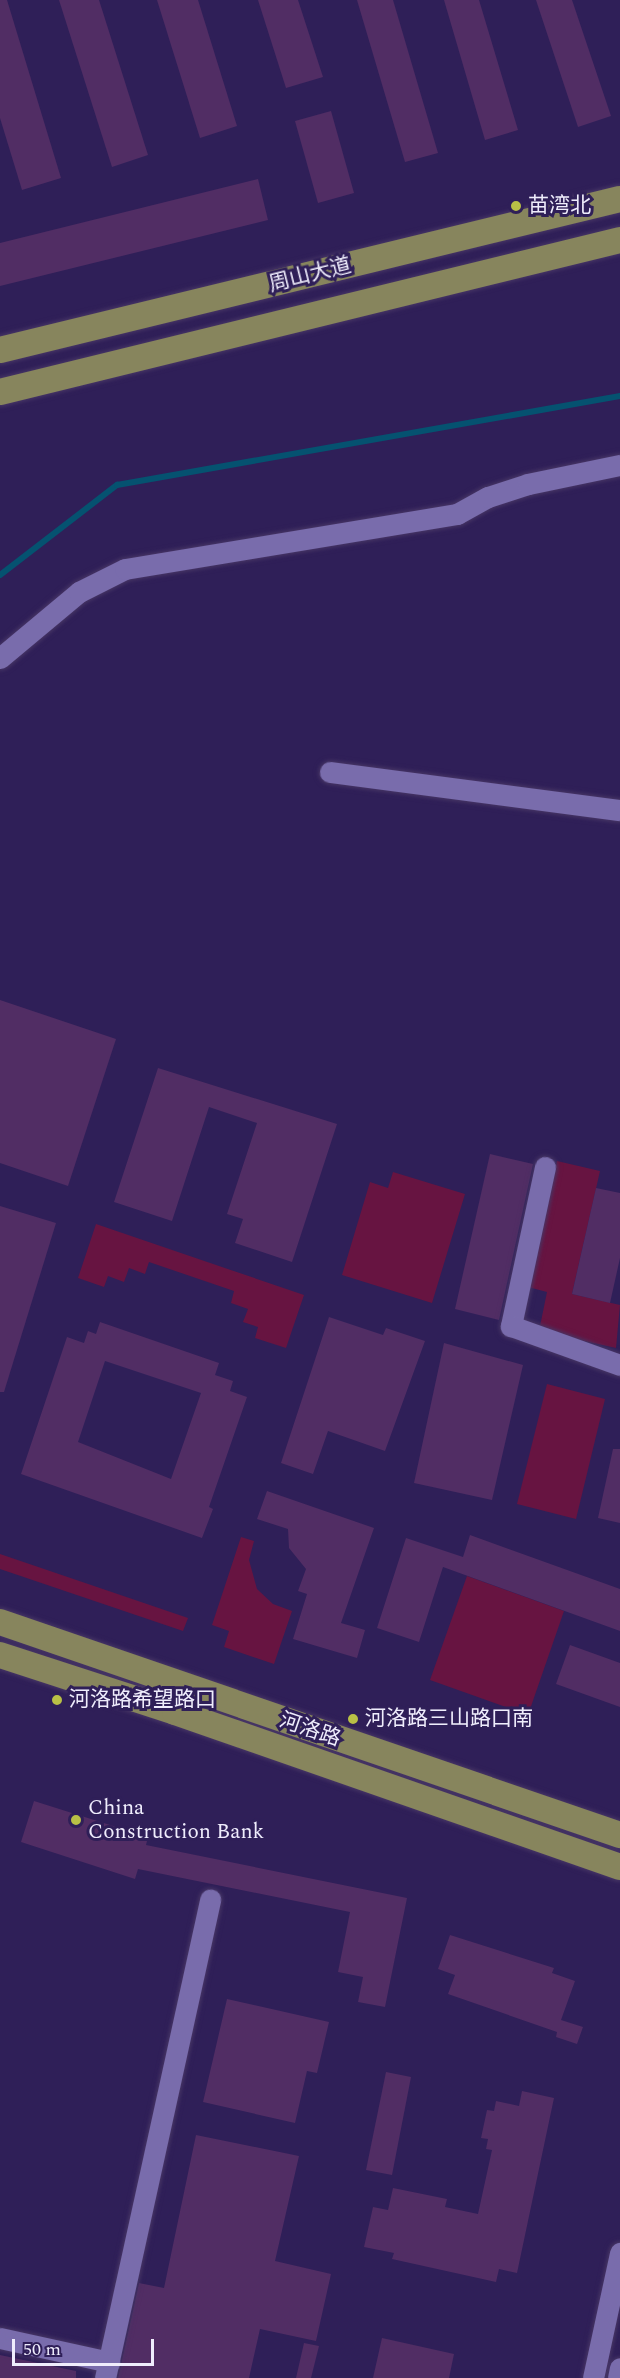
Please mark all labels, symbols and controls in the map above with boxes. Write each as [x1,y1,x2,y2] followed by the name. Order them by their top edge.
[528,193,591,219] place label: 苗湾北
[509,199,523,213] marker: 苗湾北
[266,253,354,297] street label: 周山大道
[69,1687,216,1713] place label: 河洛路希望路口
[50,1693,64,1707] marker: 河洛路希望路口
[365,1706,533,1732] place label: 河洛路三山路口南
[276,1708,344,1752] street label: 河洛路
[346,1712,360,1726] marker: 河洛路三山路口南
[88,1795,264,1845] place label: China Construction Bank
[69,1813,83,1827] marker: China Construction Bank
[15,2327,158,2365] scale bar
[23,2336,61,2363] text: 50 m

